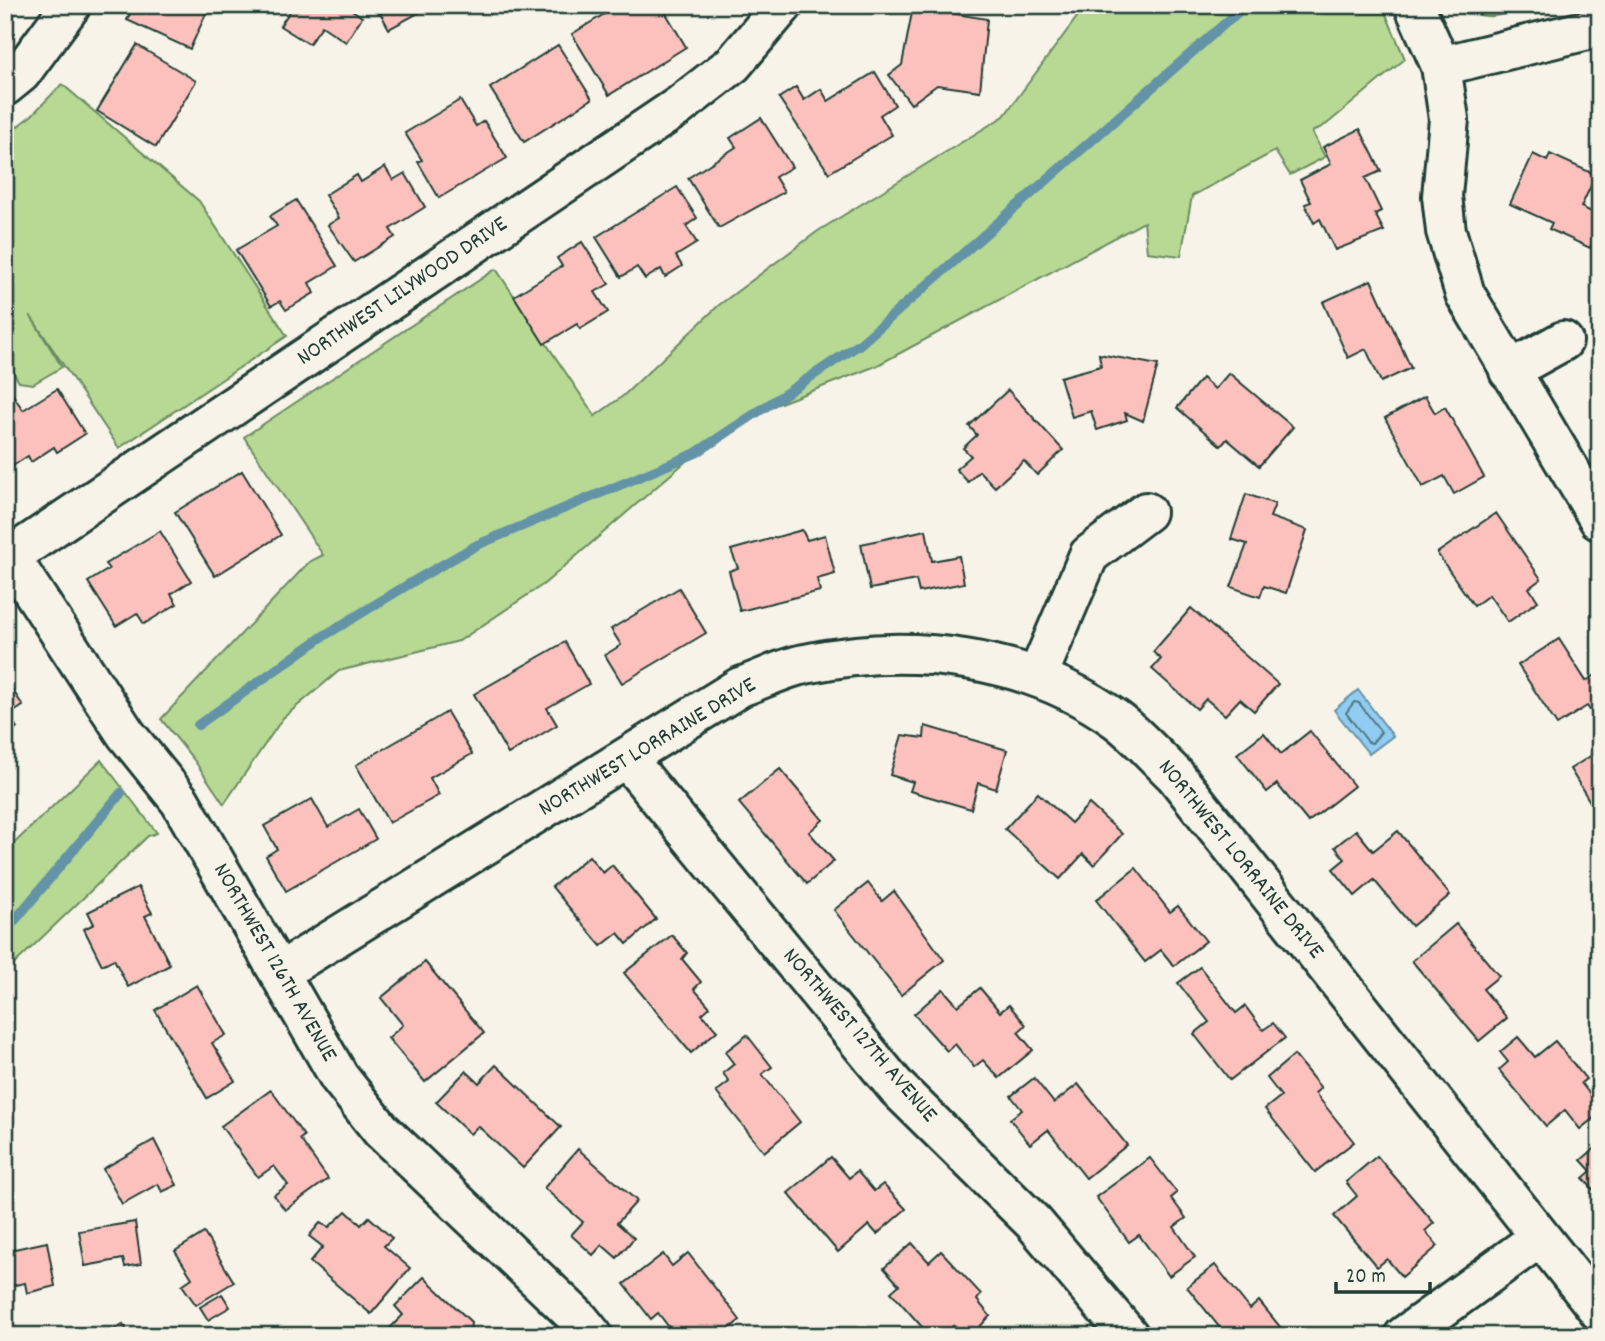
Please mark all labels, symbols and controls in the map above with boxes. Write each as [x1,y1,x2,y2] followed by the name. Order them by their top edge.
[291,209,515,375] street label: NORTHWEST LILYWOOD DRIVE
[533,670,763,826] street label: NORTHWEST LORRAINE DRIVE
[1149,753,1331,967] street label: NORTHWEST LORRAINE DRIVE
[204,858,345,1069] street label: NORTHWEST 126TH AVENUE
[774,941,945,1131] street label: NORTHWEST 127TH AVENUE
[1336,1250,1430,1294] scale bar
[1346,1263,1386,1293] text: 20 m

